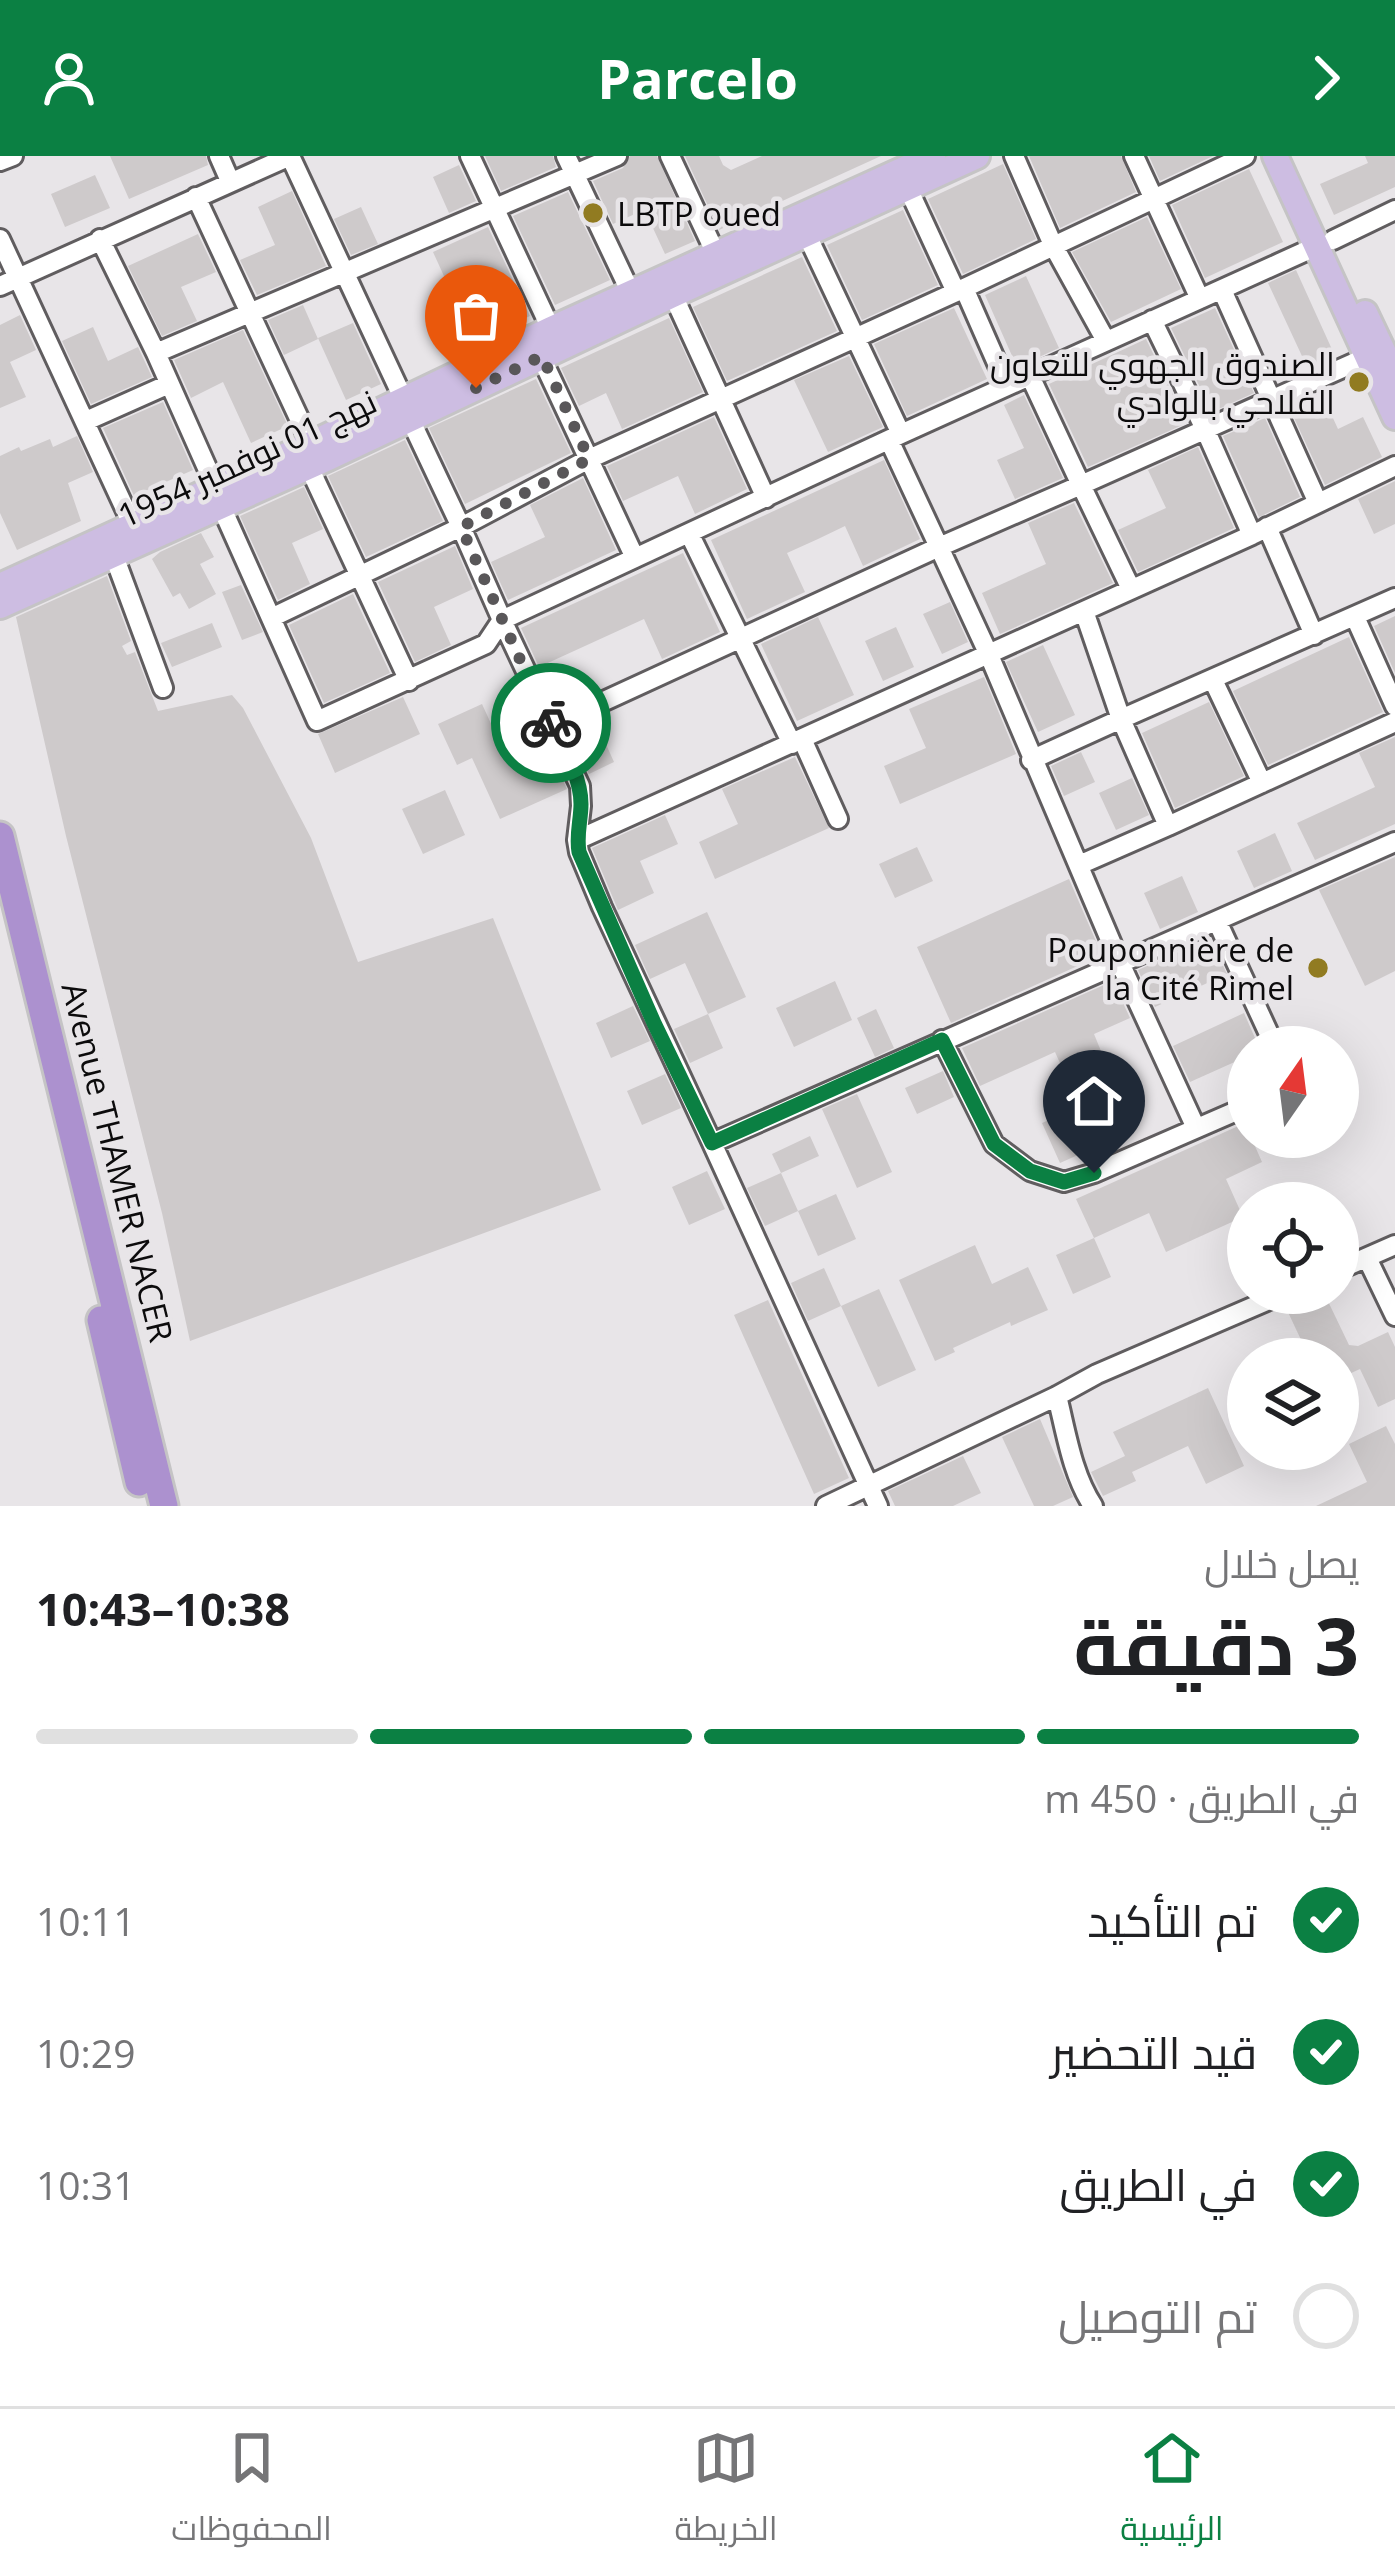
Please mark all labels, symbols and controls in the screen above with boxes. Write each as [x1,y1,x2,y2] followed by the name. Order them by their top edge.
[597,41,798,115] text: Parcelo
[36,45,102,111] icon: person
[1293,45,1359,111] icon: forward
[617,191,781,236] place label: LBTP oued
[580,200,606,226] marker: LBTP oued
[425,265,527,388] pin
[443,283,509,349] icon: bag
[990,341,1335,428] place label: الصندوق الجهوي للتعاون الفلاحي بالوادي
[1346,369,1372,395] marker: الصندوق الجهوي للتعاون الفلاحي بالوادي
[111,378,384,538] street label: نهج 01 نوفمبر 1954
[491,663,611,783] courier
[518,690,584,756] icon: bike
[1047,927,1294,1010] place label: Pouponnière de la Cité Rimel
[1305,955,1331,981] marker: Pouponnière de la Cité Rimel
[52,978,184,1346] street label: Avenue THAMER NACER
[1227,1026,1359,1158] north arrow
[1227,1026,1359,1470] map controls
[1043,1050,1145,1173] pin
[1061,1068,1127,1134] icon: home
[1227,1182,1359,1314] button: locate
[1227,1338,1359,1470] button: layers
[1204,1536,1359,1589] text: يصل خلال
[36,1578,290,1639] text: 10:38–10:43
[1074,1592,1359,1698] text: 3 دقيقة
[1044,1771,1359,1824] text: في الطريق · 450 m
[1293,1887,1359,1953] icon: check
[1087,1889,1257,1950] text: تم التأكيد
[36,1894,135,1947] text: 10:11
[1293,2019,1359,2085] icon: check
[1051,2021,1257,2082] text: قيد التحضير
[36,2026,135,2079] text: 10:29
[1293,2151,1359,2217] icon: check
[1060,2153,1257,2214] text: في الطريق
[36,2158,135,2211] text: 10:31
[1058,2285,1257,2346] text: تم التوصيل
[171,2425,332,2559] tab: المحفوظات
[675,2425,778,2559] tab: الخريطة
[1120,2425,1224,2559] tab: الرئيسية

